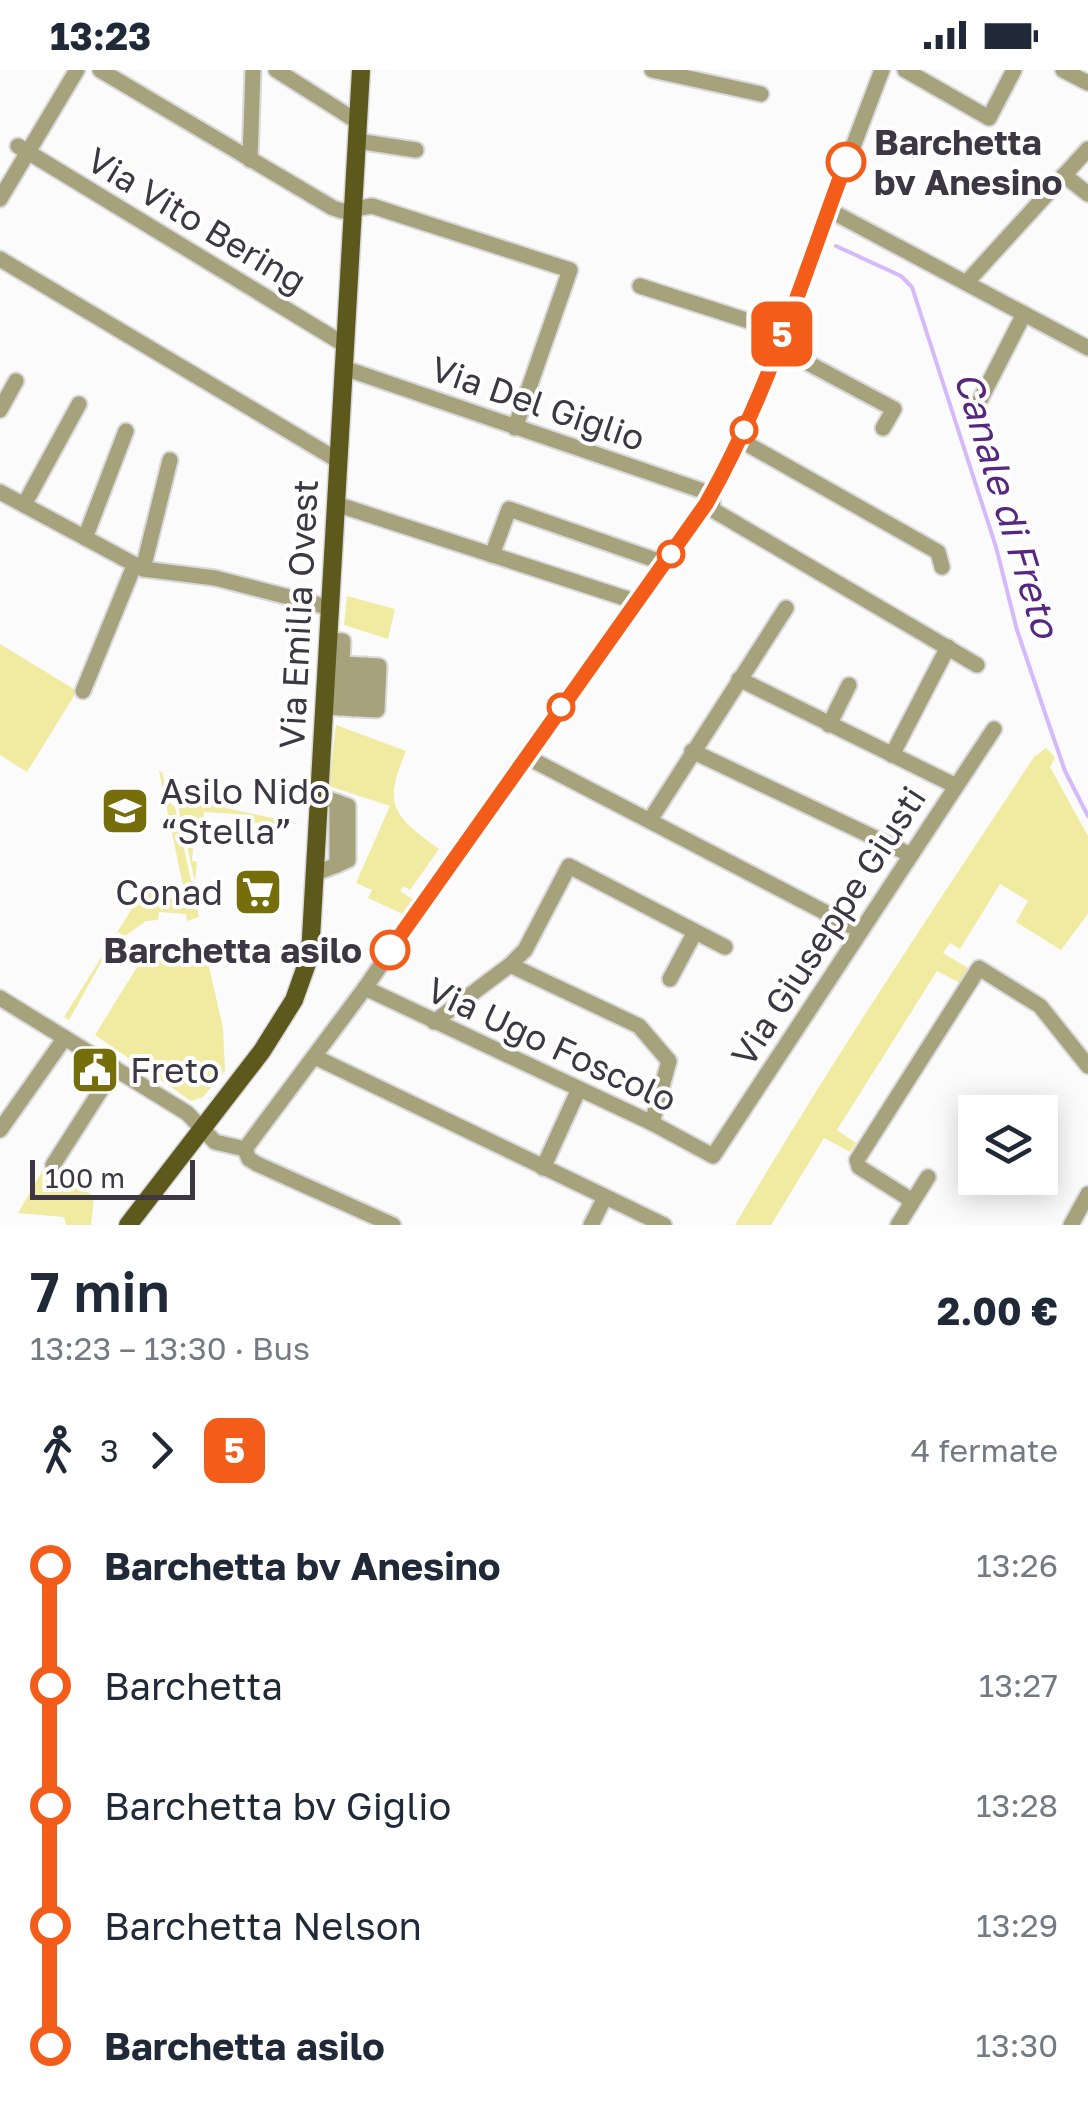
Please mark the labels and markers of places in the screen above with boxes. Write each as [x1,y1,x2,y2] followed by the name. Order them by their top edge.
[874,121,1063,203] place label: Barchetta bv Anesino
[827,143,865,181] marker: Barchetta bv Anesino
[731,417,757,443] unlabelled marker
[658,541,684,567] unlabelled marker
[548,694,574,720] unlabelled marker
[160,770,330,852] place label: Asilo Nido “Stella”
[99,785,151,837] school or university icon: Asilo Nido “Stella”
[232,866,284,918] supermarket icon: Conad
[115,871,223,913] place label: Conad
[103,929,362,971] place label: Barchetta asilo
[371,931,409,969] marker: Barchetta asilo
[69,1044,121,1096] public building icon: Freto
[130,1049,219,1091] place label: Freto

